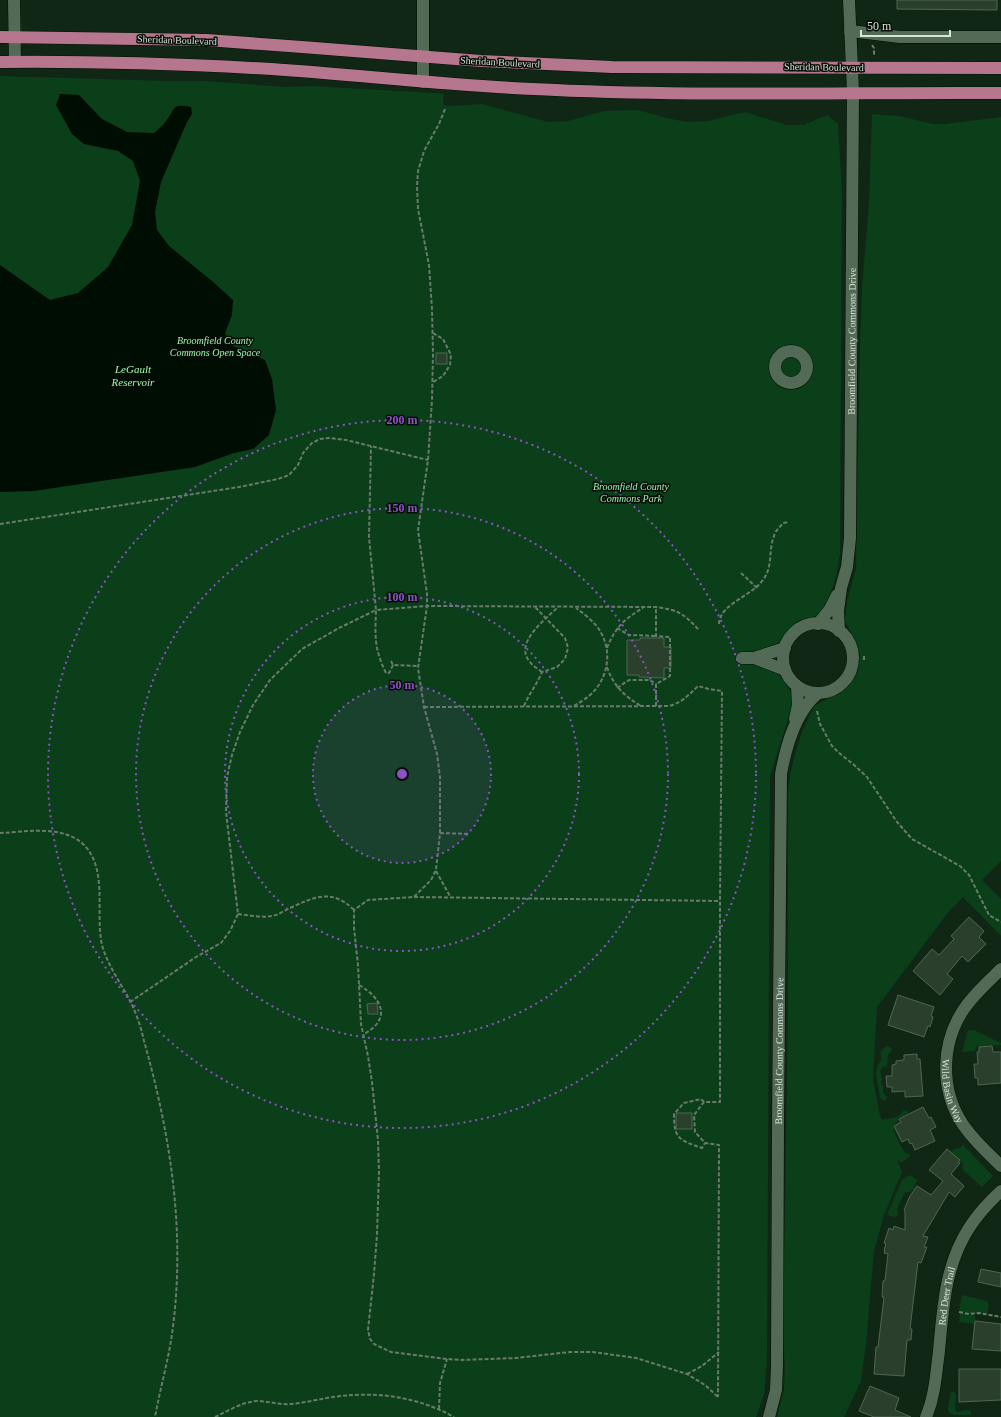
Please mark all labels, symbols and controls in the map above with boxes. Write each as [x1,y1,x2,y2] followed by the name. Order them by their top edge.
[861,12,950,38] scale bar
[867,19,892,33] text: 50 m
[137,33,217,47] street label: Sheridan Boulevard
[460,54,540,70] street label: Sheridan Boulevard
[784,61,864,73] street label: Sheridan Boulevard
[845,267,857,415] street label: Broomfield County Commons Drive
[170,335,261,358] park label: Broomfield County Commons Open Space
[111,363,155,388] water label: LeGault Reservoir
[387,413,418,427] text: 200 m
[593,481,670,504] park label: Broomfield County Commons Park
[387,501,418,515] text: 150 m
[387,590,418,604] text: 100 m
[390,678,415,692] text: 50 m
[395,767,409,781] centre of rings
[772,977,785,1124] street label: Broomfield County Commons Drive
[940,1059,966,1125] street label: Wild Basin Way
[936,1265,957,1326] street label: Red Deer Trail

